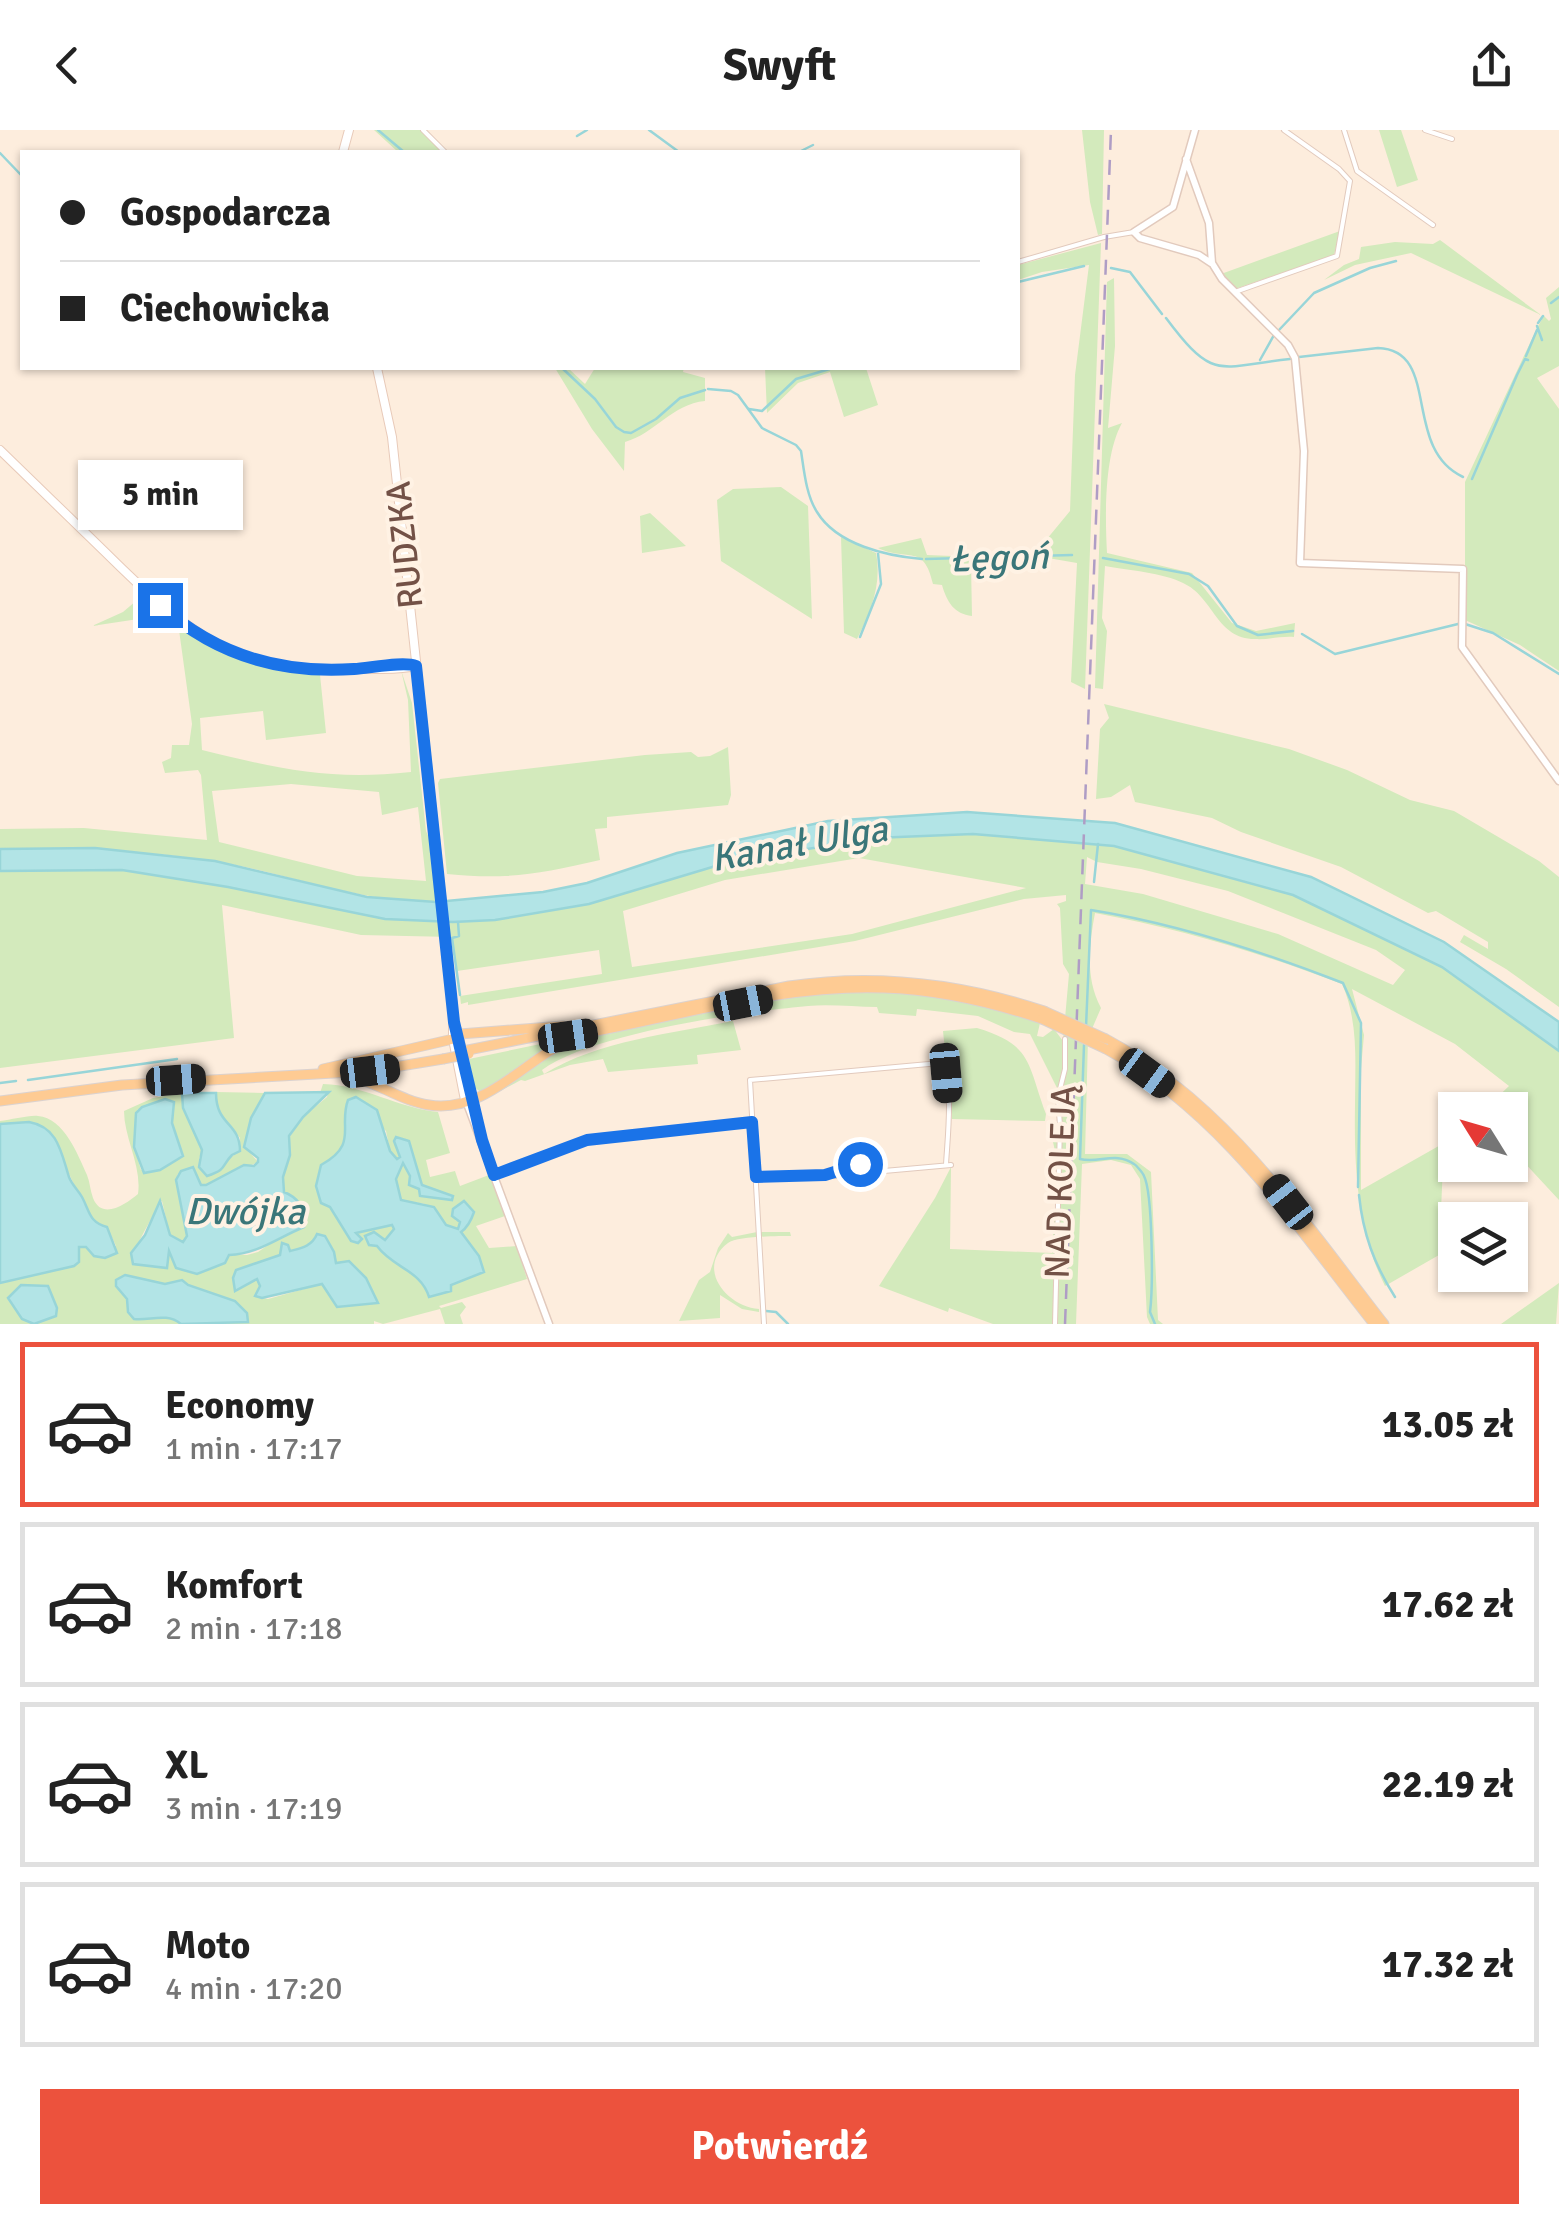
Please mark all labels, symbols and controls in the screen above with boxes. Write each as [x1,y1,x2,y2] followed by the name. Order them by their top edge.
[40,38,95,93] icon: back
[723,38,836,93] text: Swyft
[1464,38,1519,93] icon: share
[120,189,331,236] text: Gospodarcza
[120,285,330,332] text: Ciechowicka
[78,460,242,530] callout: 5 min
[122,475,199,514] text: 5 min
[376,479,433,611] street label: RUDZKA
[949,532,1051,583] water label: Łęgoń
[138,583,183,628] route end
[707,805,893,882] water label: Kanał Ulga
[711,983,775,1023] car
[536,1017,600,1055] car
[928,1042,964,1104] car
[1114,1043,1180,1103] car
[338,1052,402,1090] car
[145,1063,207,1097] car
[1036,1083,1085,1279] street label: NAD KOLEJĄ
[1438,1092,1528,1182] north arrow
[1438,1092,1528,1292] map controls
[838,1142,883,1187] route start
[1258,1169,1318,1235] car
[185,1188,307,1235] water label: Dwójka
[1438,1202,1528,1292] button: layers
[45,1380,135,1470] icon: car
[165,1382,314,1429] text: Economy
[1382,1401,1514,1448] text: 13.05 zł
[165,1429,343,1468] text: 1 min · 17:17
[45,1560,135,1650] icon: car
[165,1562,303,1609] text: Komfort
[1382,1581,1514,1628] text: 17.62 zł
[165,1609,343,1648] text: 2 min · 17:18
[45,1740,135,1830] icon: car
[165,1742,208,1789] text: XL
[1382,1761,1514,1808] text: 22.19 zł
[165,1789,343,1828] text: 3 min · 17:19
[45,1920,135,2010] icon: car
[165,1922,250,1969] text: Moto
[1382,1941,1514,1988] text: 17.32 zł
[165,1969,343,2008] text: 4 min · 17:20
[40,2089,1519,2204] button: Potwierdź

